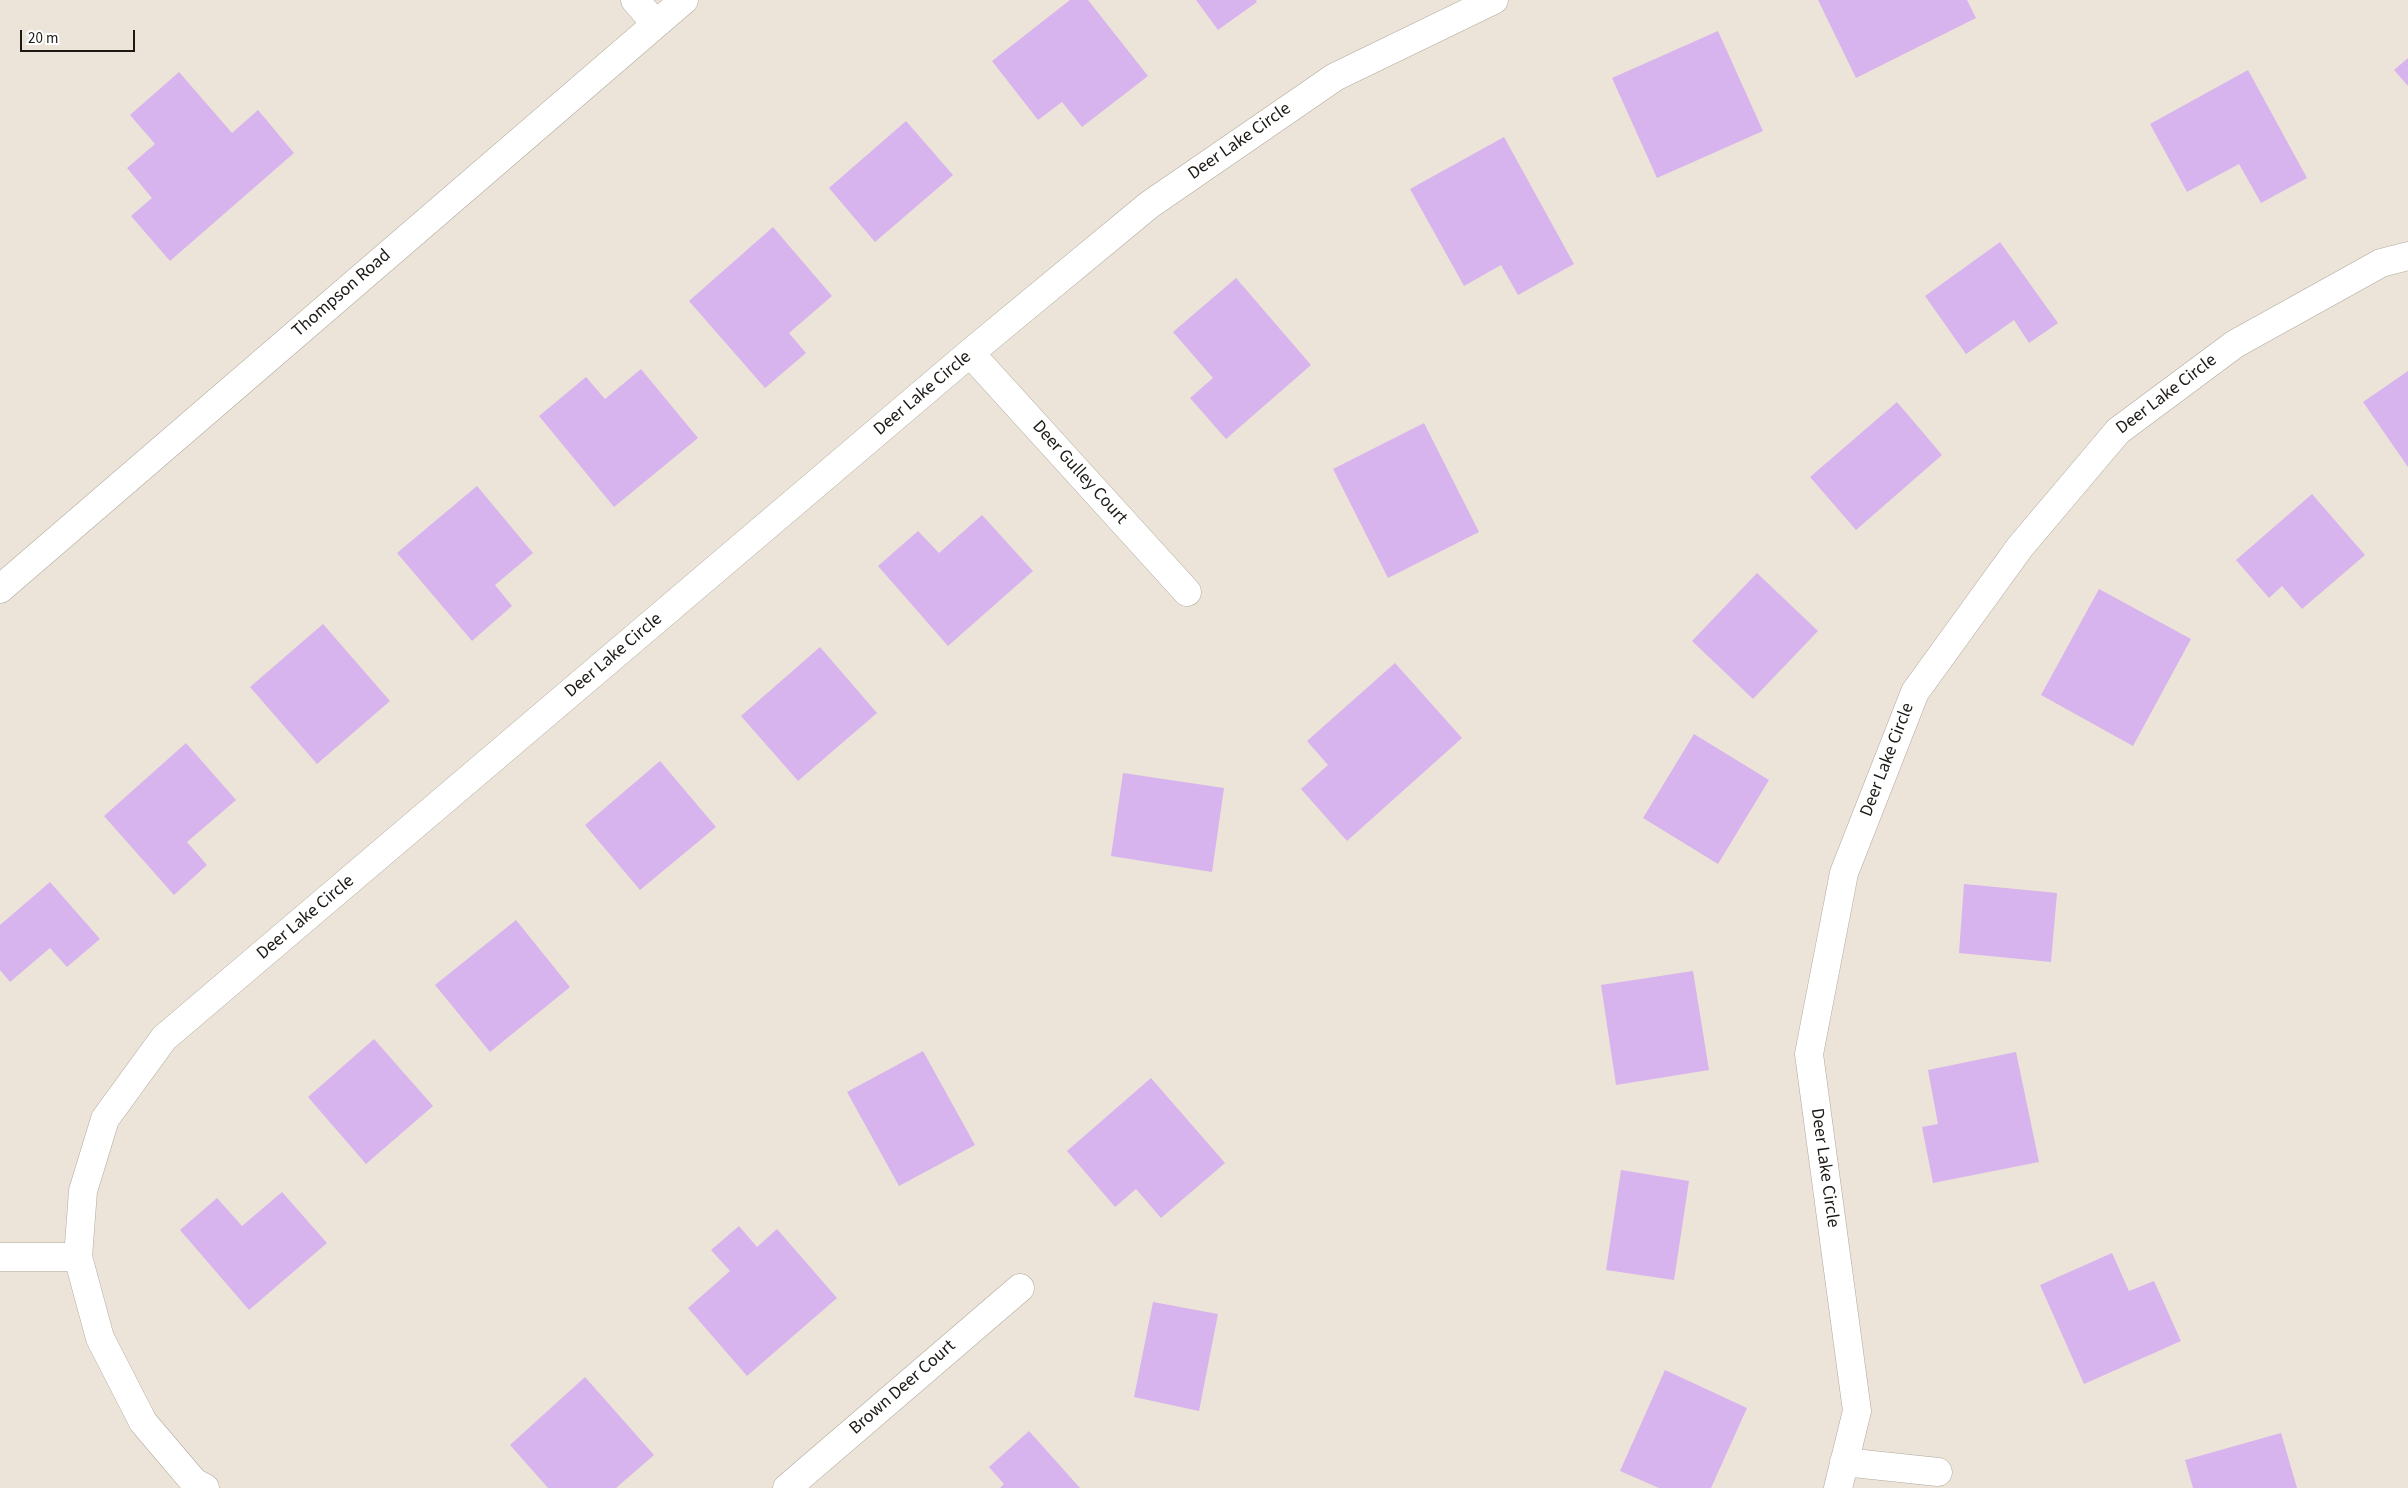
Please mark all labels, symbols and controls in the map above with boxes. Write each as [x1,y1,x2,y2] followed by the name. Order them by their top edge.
[22,20,138,52] scale bar
[28,28,58,49] text: 20 m
[1185,99,1295,185] street label: Deer Lake Circle
[288,245,396,343] street label: Thompson Road
[870,347,976,441] street label: Deer Lake Circle
[2113,350,2221,440] street label: Deer Lake Circle
[1027,417,1131,529] street label: Deer Gulley Court
[561,609,667,703] street label: Deer Lake Circle
[1856,700,1920,820] street label: Deer Lake Circle
[253,871,359,965] street label: Deer Lake Circle
[1805,1107,1843,1229] street label: Deer Lake Circle
[845,1336,961,1440] street label: Brown Deer Court

